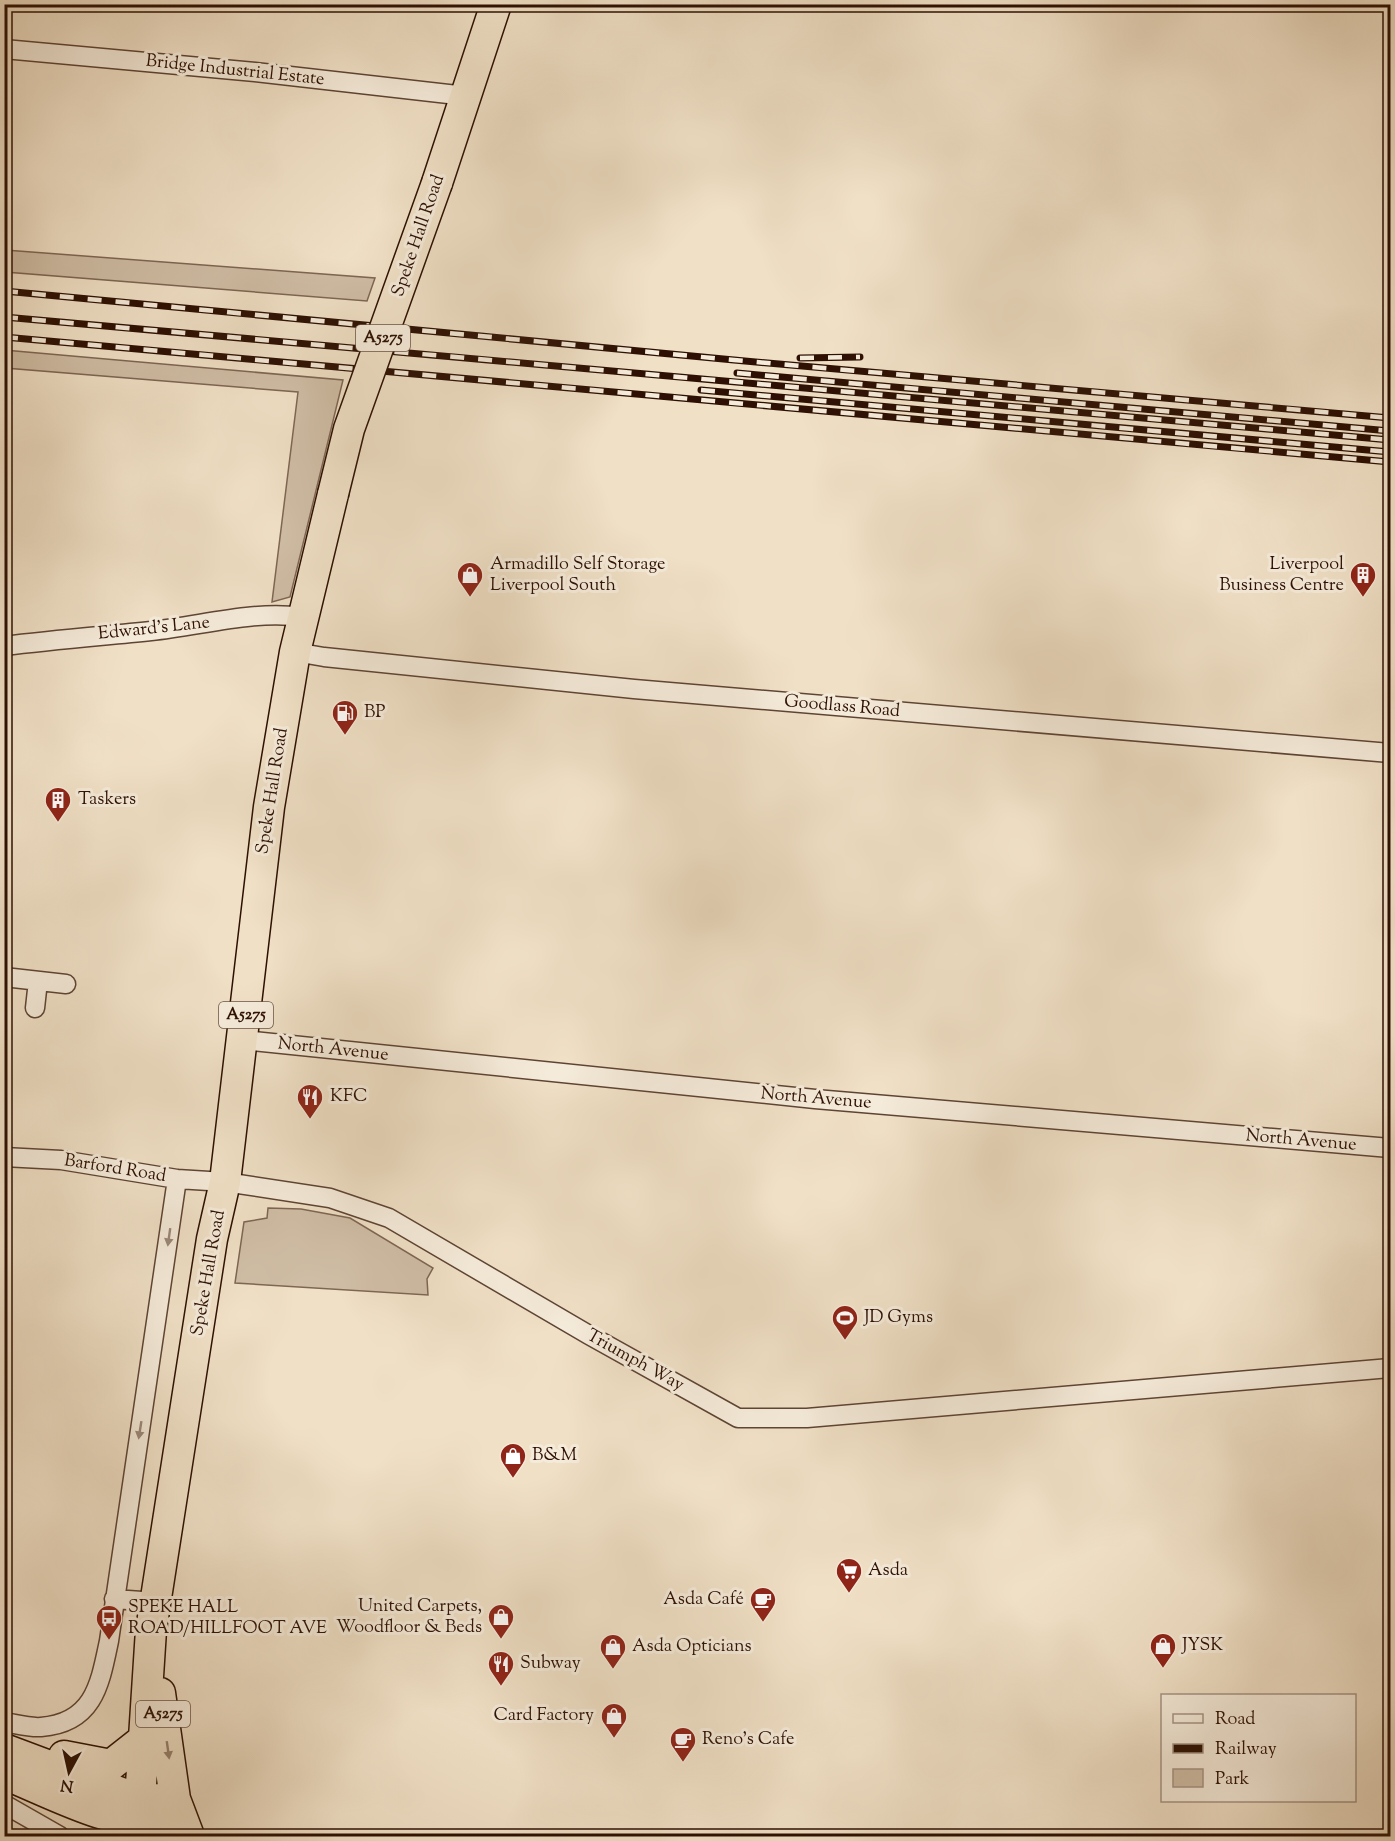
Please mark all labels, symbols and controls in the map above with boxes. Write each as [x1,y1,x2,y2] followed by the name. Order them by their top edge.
[144,49,326,93] street label: Bridge Industrial Estate
[386,171,452,301] street label: Speke Hall Road
[356,325,410,351] road number: A5275
[490,552,665,599] place label: Armadillo Self Storage Liverpool South
[1219,552,1344,599] place label: Liverpool Business Centre
[455,560,485,598] shop icon: Armadillo Self Storage Liverpool South
[1348,560,1378,598] building icon: Liverpool Business Centre
[97,610,211,648] street label: Edward's Lane
[783,689,901,725] street label: Goodlass Road
[330,698,360,736] fuel station icon: BP
[364,700,386,726] place label: BP
[250,726,296,856] street label: Speke Hall Road
[43,785,73,823] building icon: Taskers
[78,787,136,813] place label: Taskers
[219,1002,273,1028] road number: A5275
[276,1031,390,1069] street label: North Avenue
[759,1081,873,1117] street label: North Avenue
[295,1082,325,1120] restaurant icon: KFC
[330,1084,368,1110] place label: KFC
[1244,1123,1358,1159] street label: North Avenue
[62,1148,168,1190] street label: Barford Road
[185,1208,233,1338] street label: Speke Hall Road
[164,1227,173,1246] one-way arrow
[830,1303,860,1341] sports icon: JD Gyms
[863,1305,933,1331] place label: JD Gyms
[581,1323,689,1399] street label: Triumph Way
[135,1420,144,1439] one-way arrow
[498,1441,528,1479] shop icon: B&M
[532,1443,577,1469] place label: B&M
[834,1556,864,1594] supermarket icon: Asda
[868,1558,908,1584] place label: Asda
[748,1585,778,1623] cafe icon: Asda Café
[663,1587,744,1613] place label: Asda Café
[336,1594,482,1641] place label: United Carpets, Woodfloor & Beds
[128,1595,327,1642] place label: SPEKE HALL ROAD/HILLFOOT AVE
[486,1602,516,1640] shop icon: United Carpets, Woodfloor & Beds
[94,1603,124,1641] bus stop icon: SPEKE HALL ROAD/HILLFOOT AVE
[1148,1631,1178,1669] shop icon: JYSK
[598,1632,628,1670] shop icon: Asda Opticians
[1181,1633,1223,1659] place label: JYSK
[632,1634,752,1660] place label: Asda Opticians
[486,1649,516,1687] restaurant icon: Subway
[520,1651,581,1677] place label: Subway
[1161,1694,1356,1802] legend
[136,1701,190,1727] road number: A5275
[599,1701,629,1739] shop icon: Card Factory
[493,1703,594,1729] place label: Card Factory
[1215,1707,1255,1733] text: Road
[668,1725,698,1763] cafe icon: Reno's Cafe
[702,1727,794,1753] place label: Reno's Cafe
[1215,1737,1277,1763] text: Railway
[163,1741,172,1760] one-way arrow
[39,1742,99,1802] north arrow
[1215,1767,1250,1793] text: Park
[59,1772,75,1797] text: N

